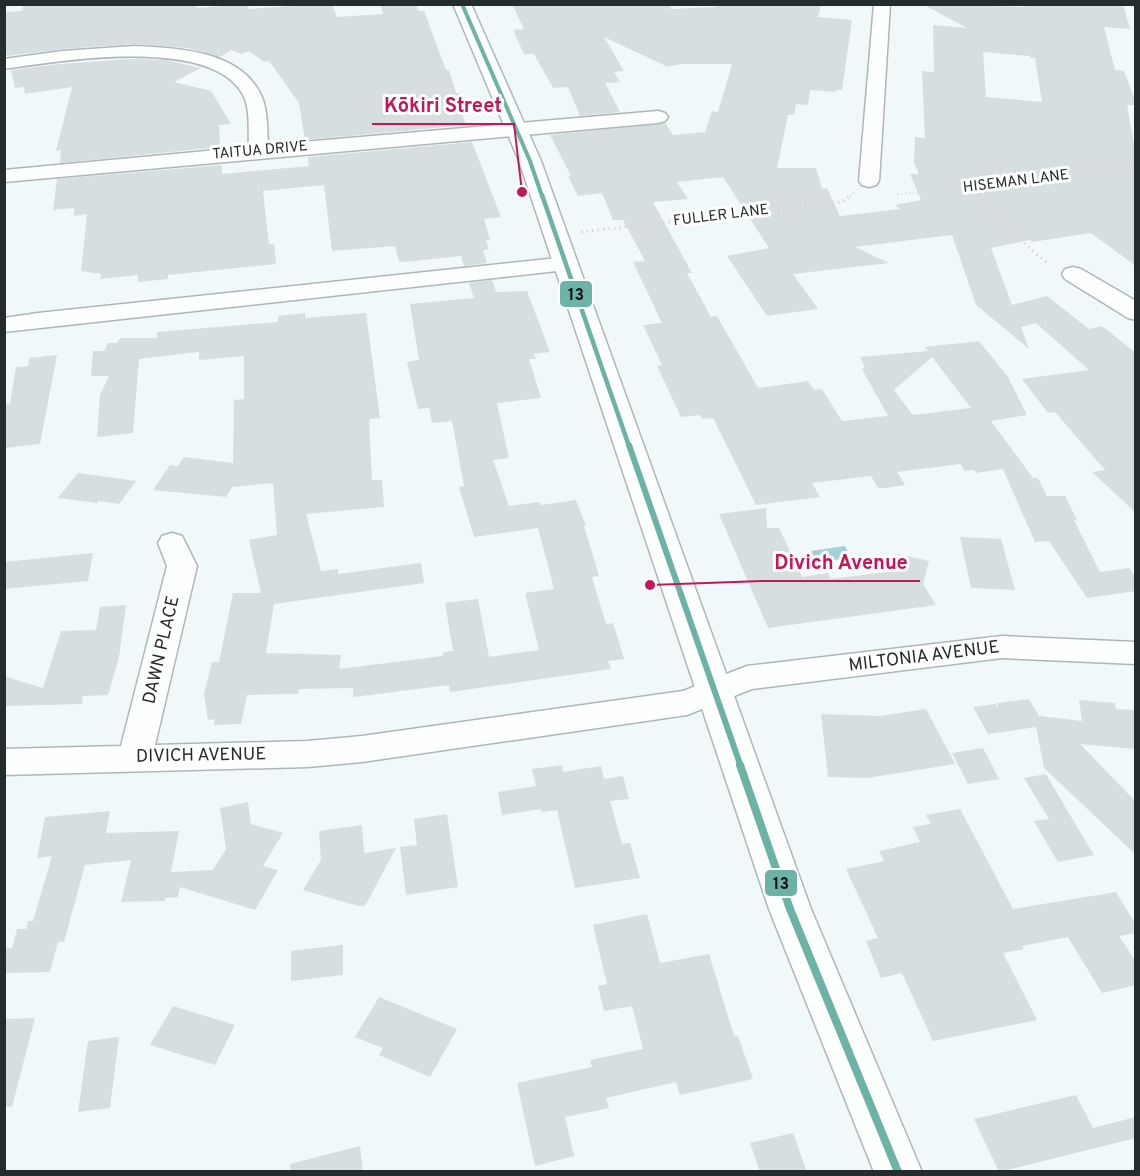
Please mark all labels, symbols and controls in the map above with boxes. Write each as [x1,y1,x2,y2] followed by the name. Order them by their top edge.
[372,86,514,124] callout: Kōkiri Street
[384,94,502,120] text: Kōkiri Street
[212,137,308,165] street label: TAITUA DRIVE
[962,166,1070,198] street label: HISEMAN LANE
[672,201,770,231] street label: FULLER LANE
[559,280,593,308] line badge: 13
[568,286,584,306] text: 13
[762,543,920,581] callout: Divich Avenue
[774,551,908,577] text: Divich Avenue
[138,594,186,706] street label: DAWN PLACE
[847,636,1001,678] street label: MILTONIA AVENUE
[136,743,266,769] street label: DIVICH AVENUE
[764,869,798,897] line badge: 13
[773,875,789,895] text: 13

